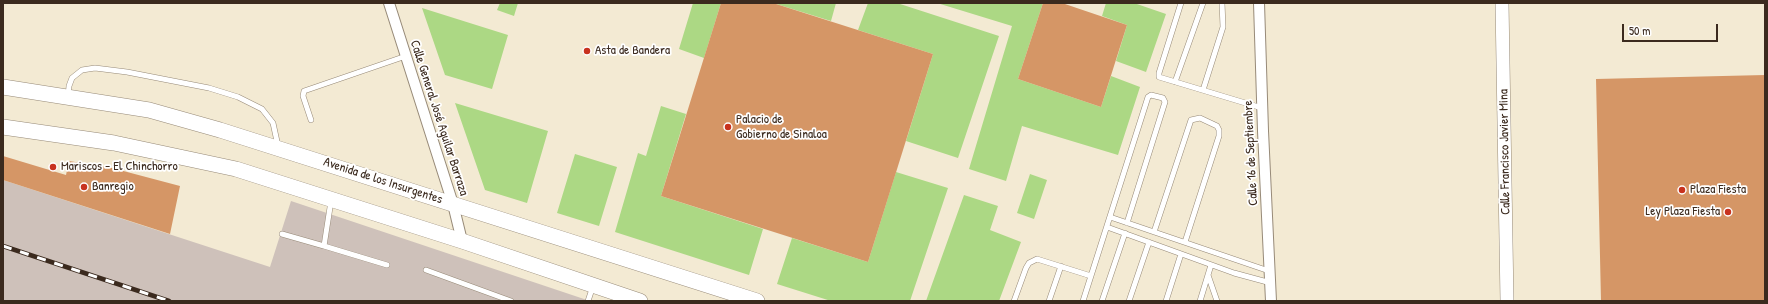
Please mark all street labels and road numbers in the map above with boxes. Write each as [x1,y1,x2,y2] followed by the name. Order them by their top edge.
[406,38,472,198] street label: Calle General José Aguilar Barraza
[1496,89,1514,215] street label: Calle Francisco Javier Mina
[1240,100,1262,206] street label: Calle 16 de Septiembre
[322,154,444,208] street label: Avenida de los Insurgentes

